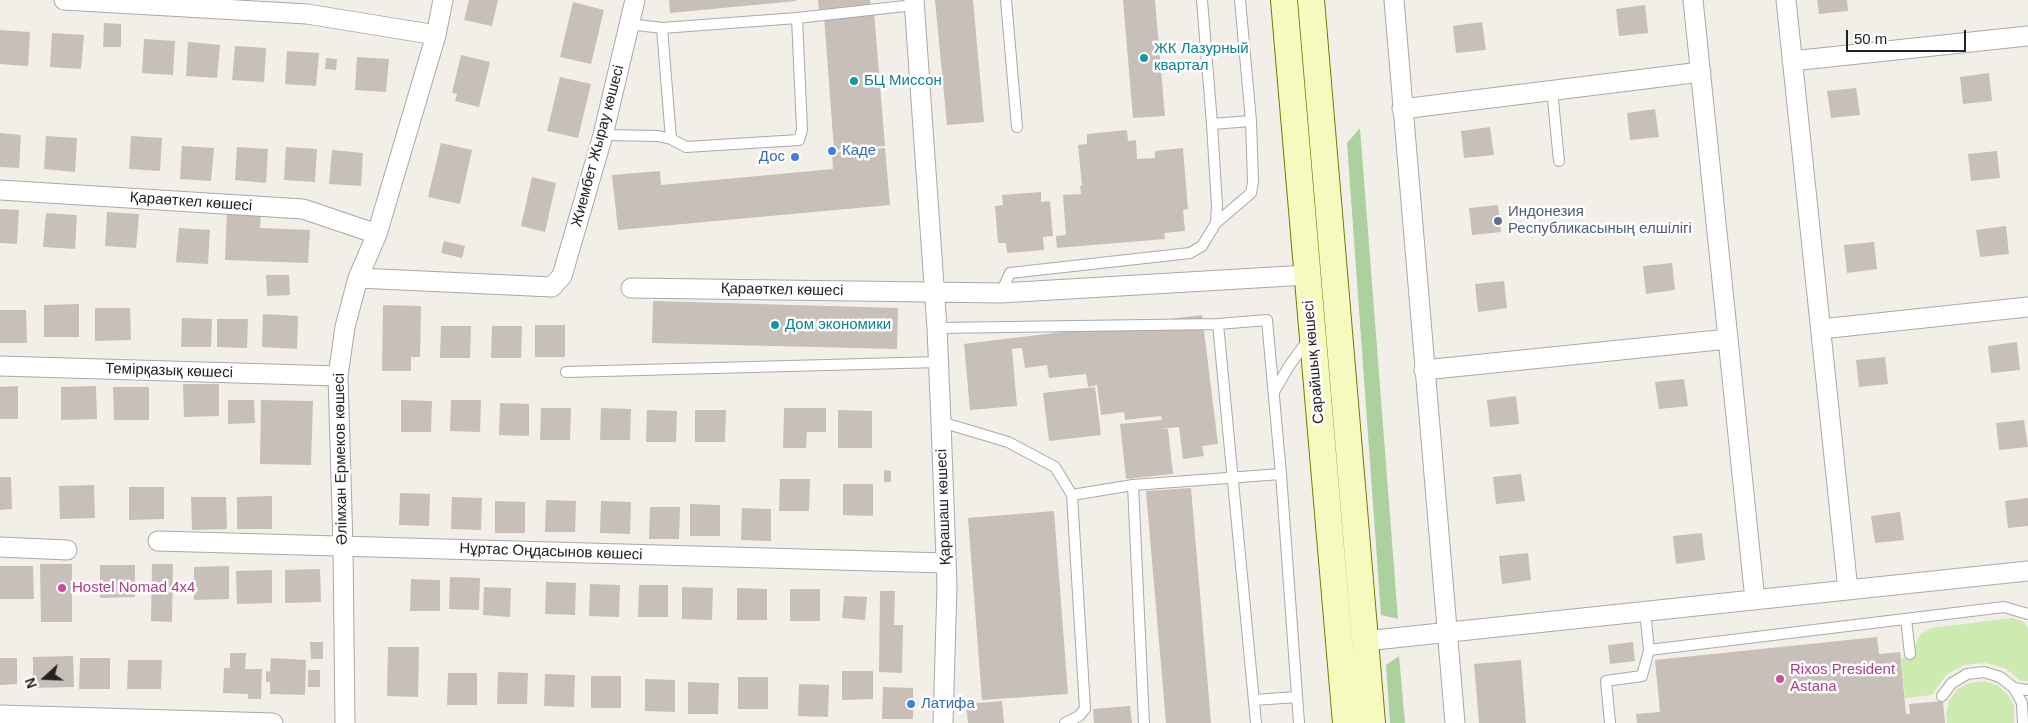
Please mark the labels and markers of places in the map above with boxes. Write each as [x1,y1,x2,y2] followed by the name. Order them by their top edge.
[1154,40,1249,75] place label: ЖК Лазурный квартал
[1138,52,1150,64] marker: ЖК Лазурный квартал
[864,72,942,90] place label: БЦ Миссон
[848,75,860,87] marker: БЦ Миссон
[842,142,876,160] place label: Каде
[826,145,838,157] marker: Каде
[759,148,785,166] place label: Дос
[789,151,801,163] marker: Дос
[1508,203,1692,238] place label: Индонезия Республикасының елшілігі
[1492,215,1504,227] marker: Индонезия Республикасының елшілігі
[785,316,891,334] place label: Дом экономики
[769,319,781,331] marker: Дом экономики
[72,579,195,597] place label: Hostel Nomad 4x4
[56,582,68,594] marker: Hostel Nomad 4x4
[1790,661,1895,696] place label: Rixos President Astana
[1774,673,1786,685] marker: Rixos President Astana
[921,695,975,713] place label: Латифа
[905,698,917,710] marker: Латифа

